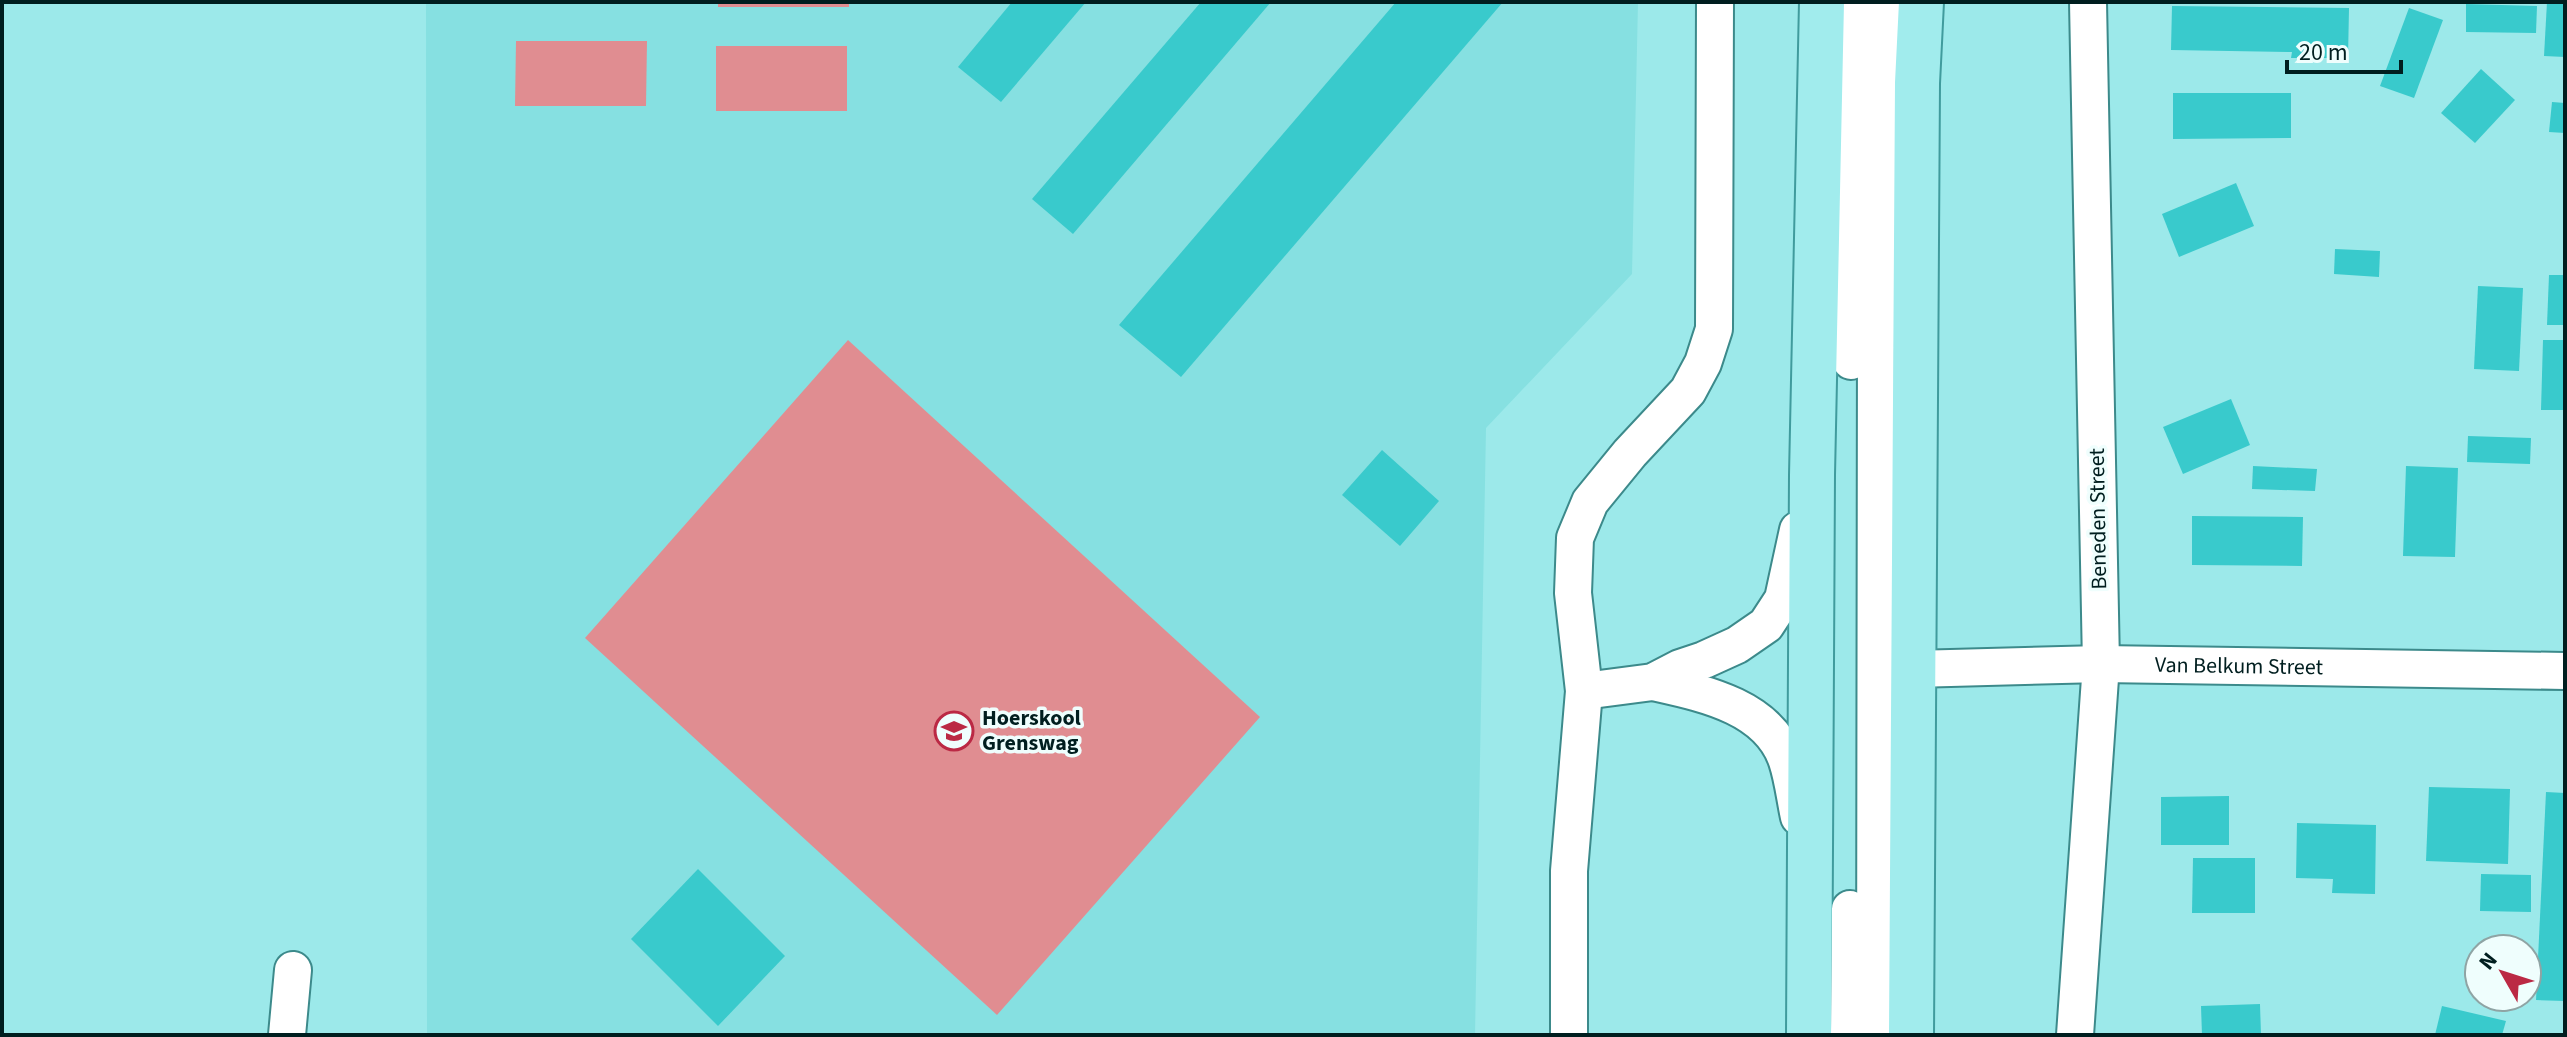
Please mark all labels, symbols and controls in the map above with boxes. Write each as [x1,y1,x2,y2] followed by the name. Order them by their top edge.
[2287,24,2401,74] scale bar
[2299,35,2348,70] text: 20 m
[2081,447,2115,590] street label: Beneden Street
[2155,649,2324,683] street label: Van Belkum Street
[982,702,1082,759] place label: Hoerskool Grenswag
[933,710,975,752] school or university icon: Hoerskool Grenswag
[2463,933,2543,1013] north arrow
[2471,945,2505,977] text: N

